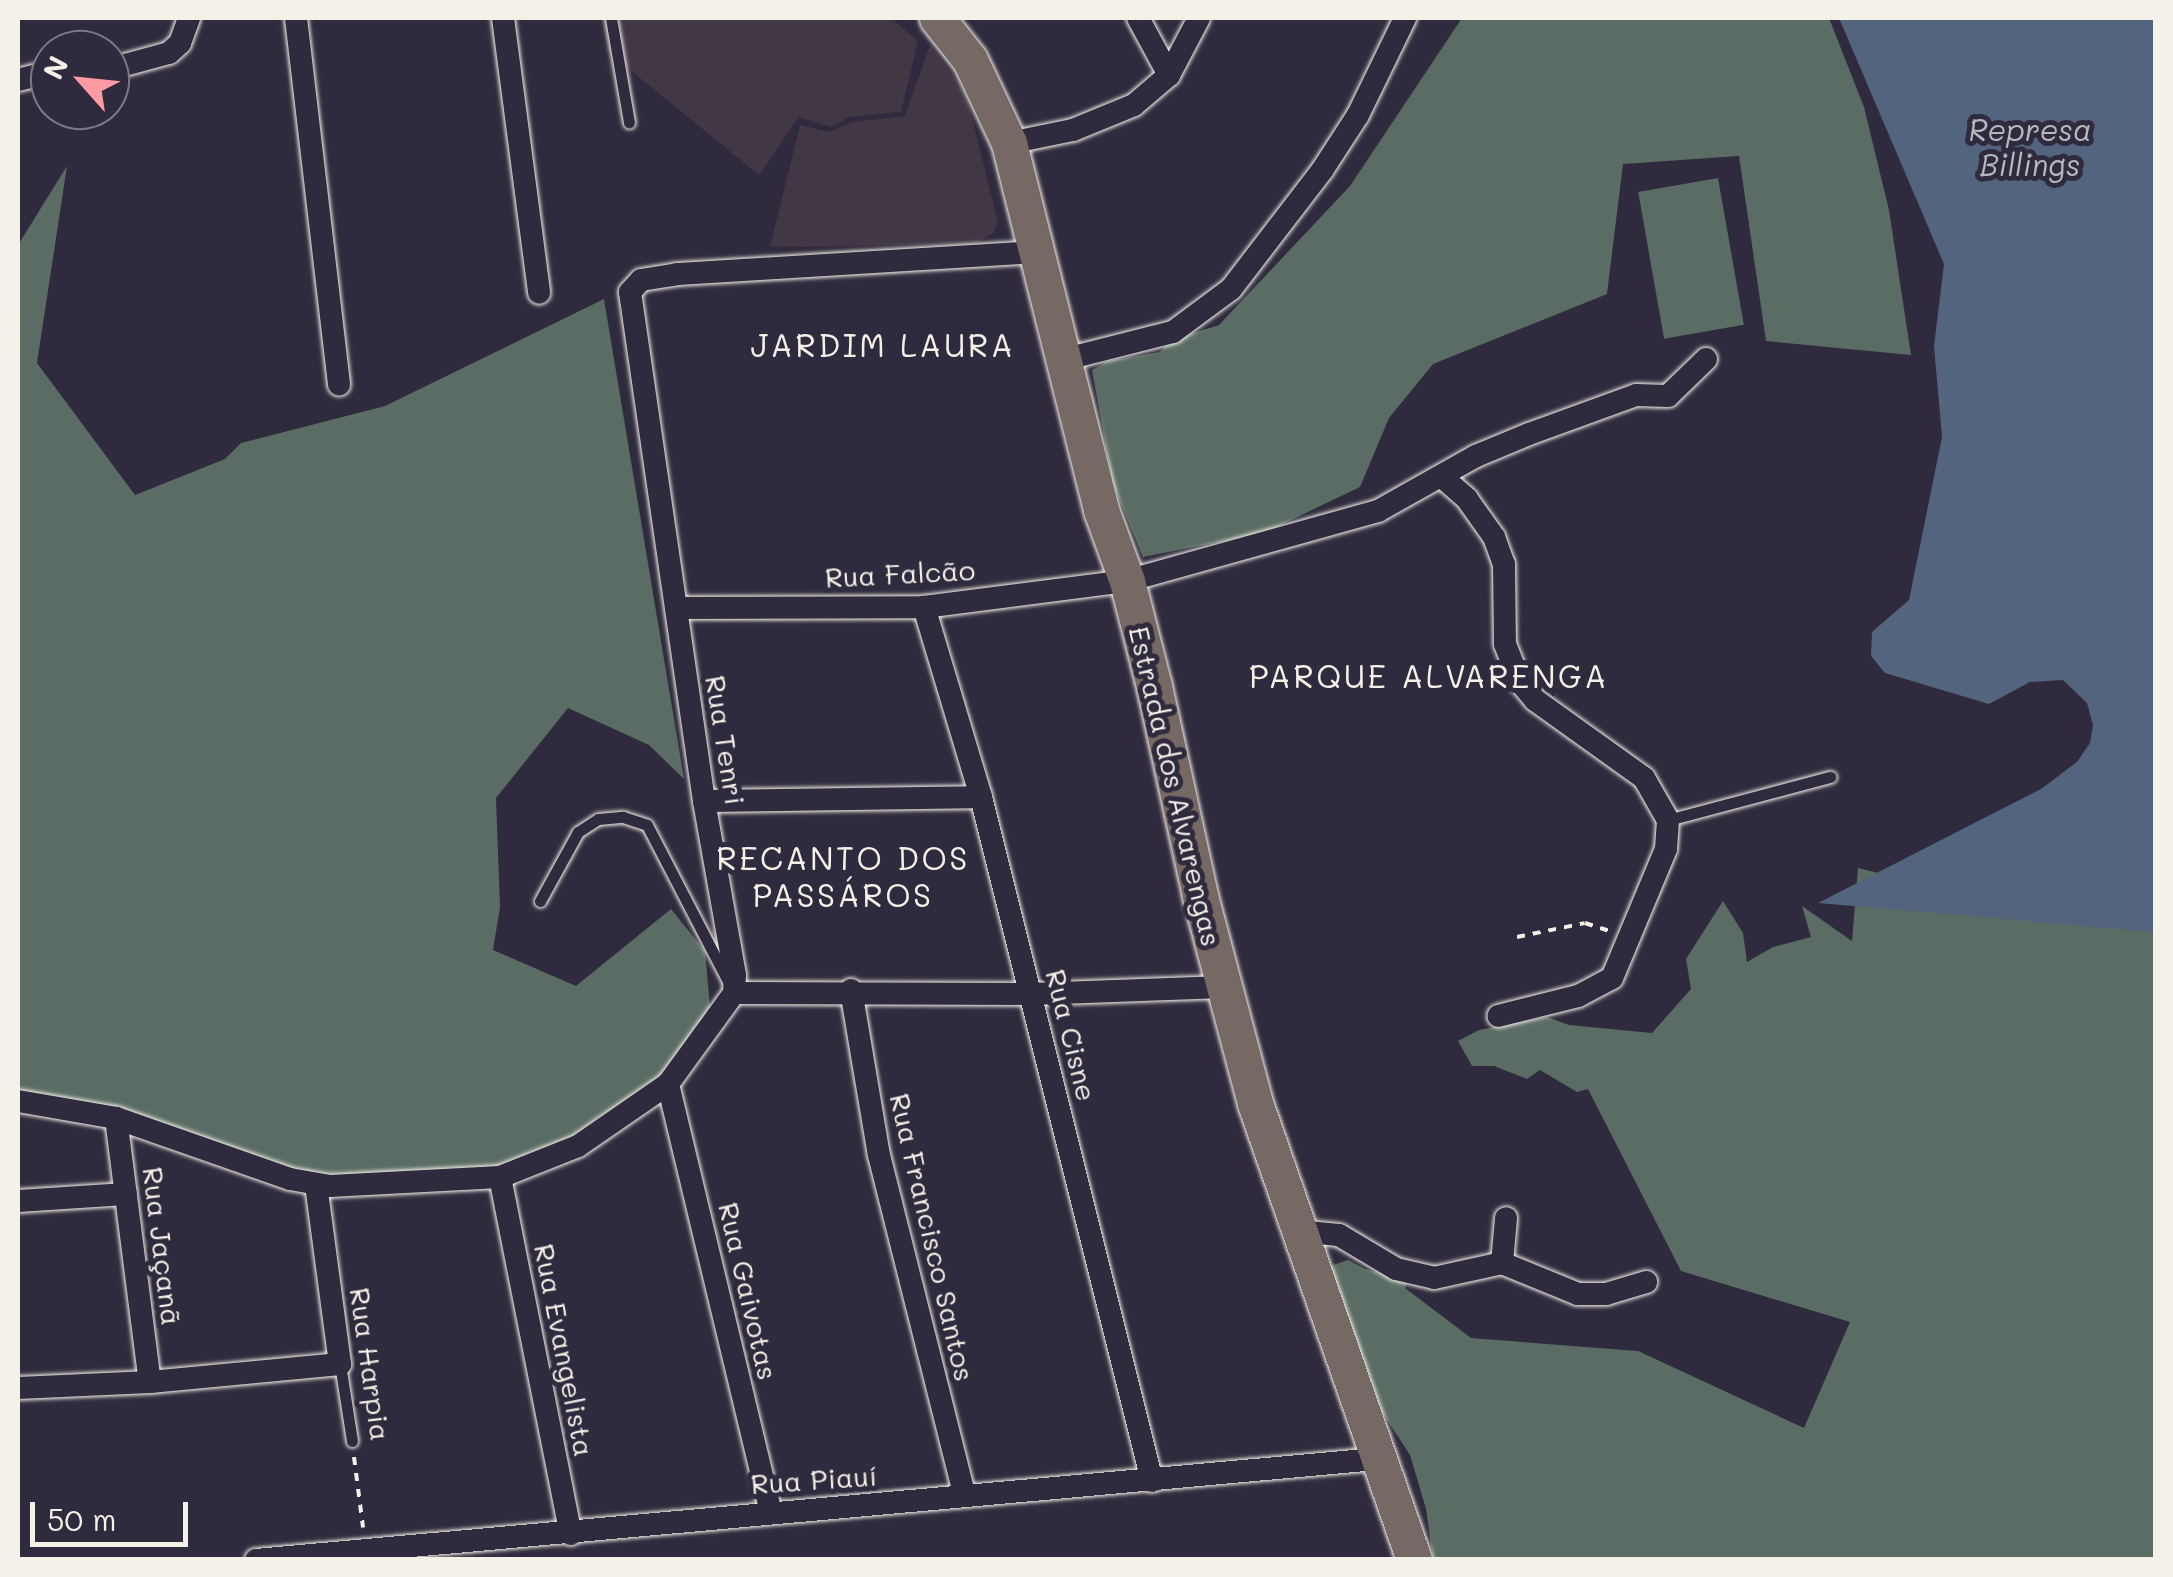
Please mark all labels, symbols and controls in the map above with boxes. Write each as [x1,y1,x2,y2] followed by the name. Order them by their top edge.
[30,30,130,130] north arrow
[34,50,76,85] text: N
[1968,111,2092,182] water label: Represa Billings
[751,325,1015,363] district label: JARDIM LAURA
[824,552,976,594] street label: Rua Falcão
[1123,623,1229,949] street label: Estrada dos Alvarengas
[1249,656,1609,694] district label: PARQUE ALVARENGA
[699,673,753,807] street label: Rua Tenri
[716,839,970,914] district label: RECANTO DOS PASSÁROS
[1039,966,1105,1104] street label: Rua Cisne
[884,1090,982,1384] street label: Rua Francisco Santos
[137,1165,189,1327] street label: Rua Jaçanã
[712,1199,786,1383] street label: Rua Gaivotas
[528,1241,602,1459] street label: Rua Evangelista
[344,1285,398,1443] street label: Rua Harpia
[750,1458,878,1500] street label: Rua Piauí
[35,1482,192,1544] scale bar
[47,1499,117,1539] text: 50 m

